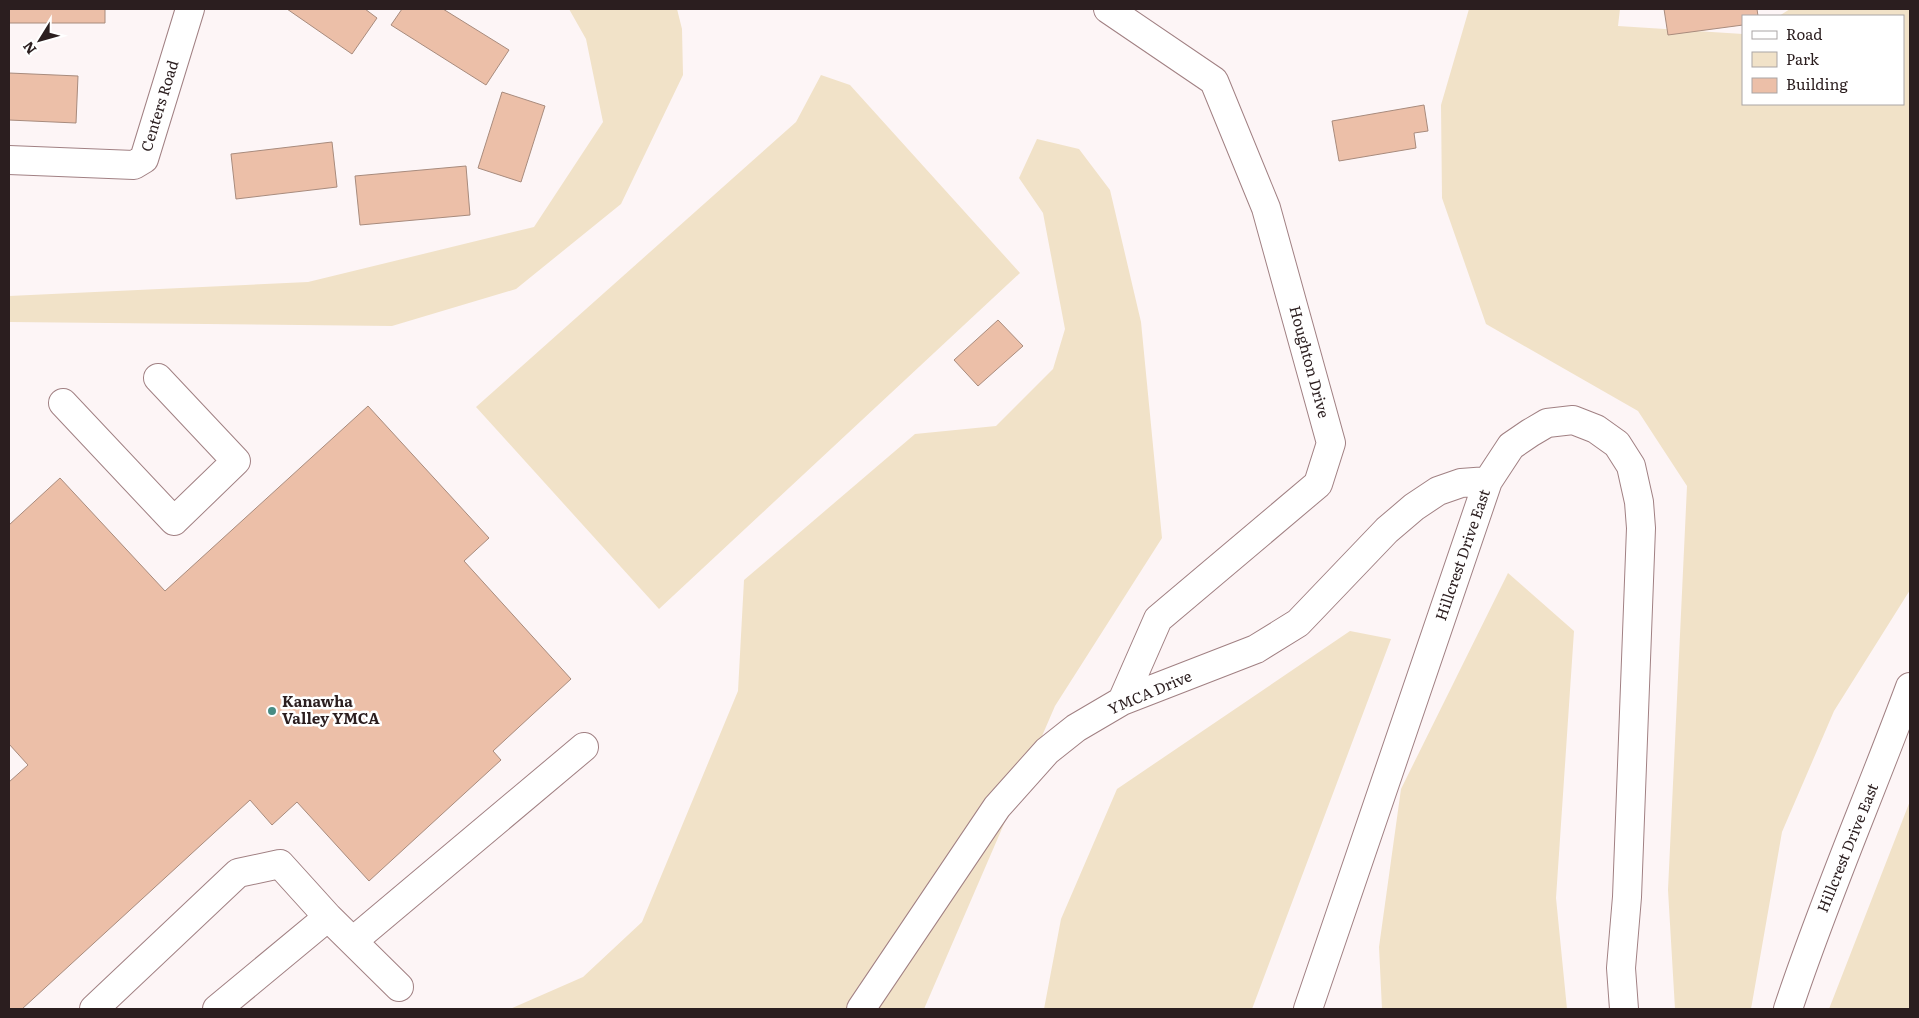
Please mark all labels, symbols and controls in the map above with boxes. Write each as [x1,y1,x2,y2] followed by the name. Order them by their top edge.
[15,15,65,65] north arrow
[1742,15,1904,105] legend
[1786,22,1822,45] text: Road
[17,38,40,59] text: N
[1786,47,1820,70] text: Park
[134,57,183,154] street label: Centers Road
[1786,72,1848,95] text: Building
[1284,303,1337,420] street label: Houghton Drive
[1428,486,1495,623] street label: Hillcrest Drive East
[1104,664,1195,720] street label: YMCA Drive
[282,689,380,729] place label: Kanawha Valley YMCA
[266,705,278,717] marker: Kanawha Valley YMCA
[1810,779,1883,916] street label: Hillcrest Drive East

